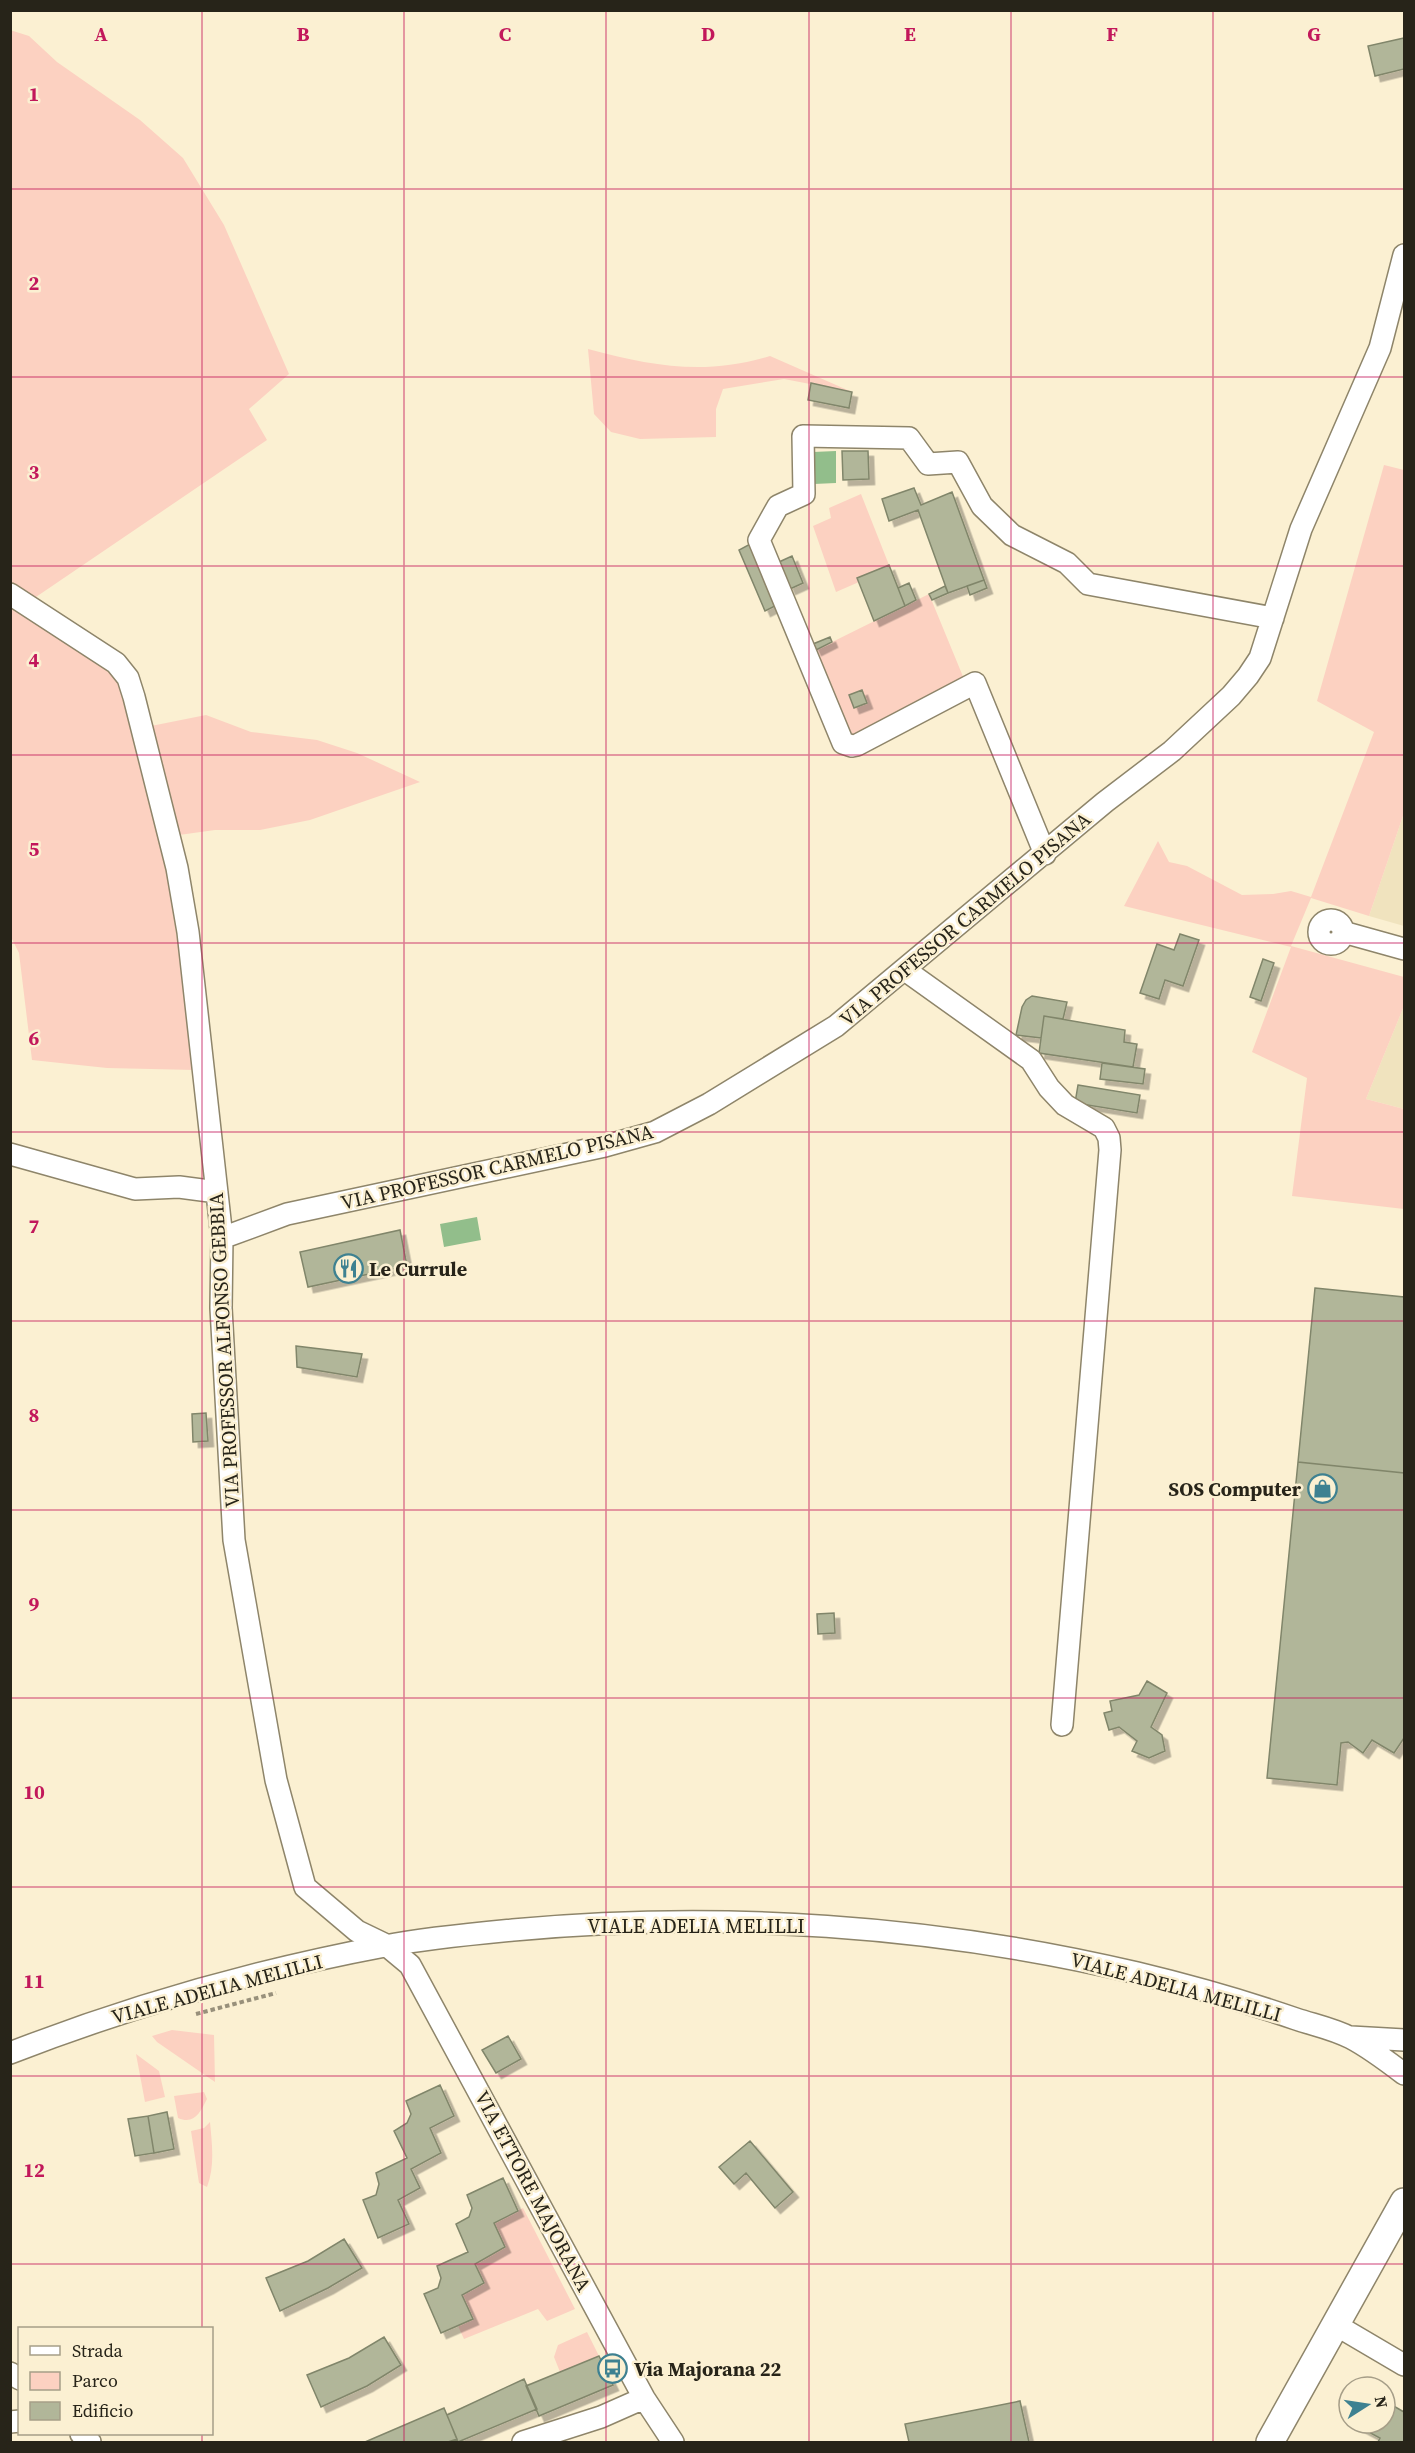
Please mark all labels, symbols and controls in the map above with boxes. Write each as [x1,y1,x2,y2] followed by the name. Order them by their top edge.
[94,20,108,48] text: A
[296,20,310,48] text: B
[499,20,511,48] text: C
[701,20,715,48] text: D
[904,20,916,48] text: E
[1106,20,1118,48] text: F
[1307,20,1321,48] text: G
[29,80,39,108] text: 1
[29,269,40,297] text: 2
[29,458,40,486] text: 3
[29,646,40,674] text: 4
[833,805,1097,1033] street label: VIA PROFESSOR CARMELO PISANA
[29,835,40,863] text: 5
[29,1024,40,1052] text: 6
[338,1117,657,1217] street label: VIA PROFESSOR CARMELO PISANA
[202,1191,246,1508] street label: VIA PROFESSOR ALFONSO GEBBIA
[29,1212,40,1240] text: 7
[332,1253,364,1285] restaurant icon: Le Currule
[369,1255,467,1283] place label: Le Currule
[29,1401,39,1429] text: 8
[1306,1473,1338,1505] shop icon: SOS Computer
[1168,1475,1302,1503] place label: SOS Computer
[29,1590,40,1618] text: 9
[23,1778,45,1806] text: 10
[587,1912,805,1940] street label: VIALE ADELIA MELILLI
[1067,1945,1285,2029] street label: VIALE ADELIA MELILLI
[108,1947,326,2031] street label: VIALE ADELIA MELILLI
[23,1967,45,1995] text: 11
[468,2086,598,2297] street label: VIA ETTORE MAJORANA
[23,2156,45,2184] text: 12
[18,2327,213,2435] legend
[72,2338,123,2363] text: Strada
[597,2353,629,2385] bus stop icon: Via Majorana 22
[634,2355,782,2383] place label: Via Majorana 22
[72,2368,118,2393] text: Parco
[1337,2375,1397,2435] north arrow
[1370,2394,1394,2410] text: N
[72,2398,133,2423] text: Edificio

